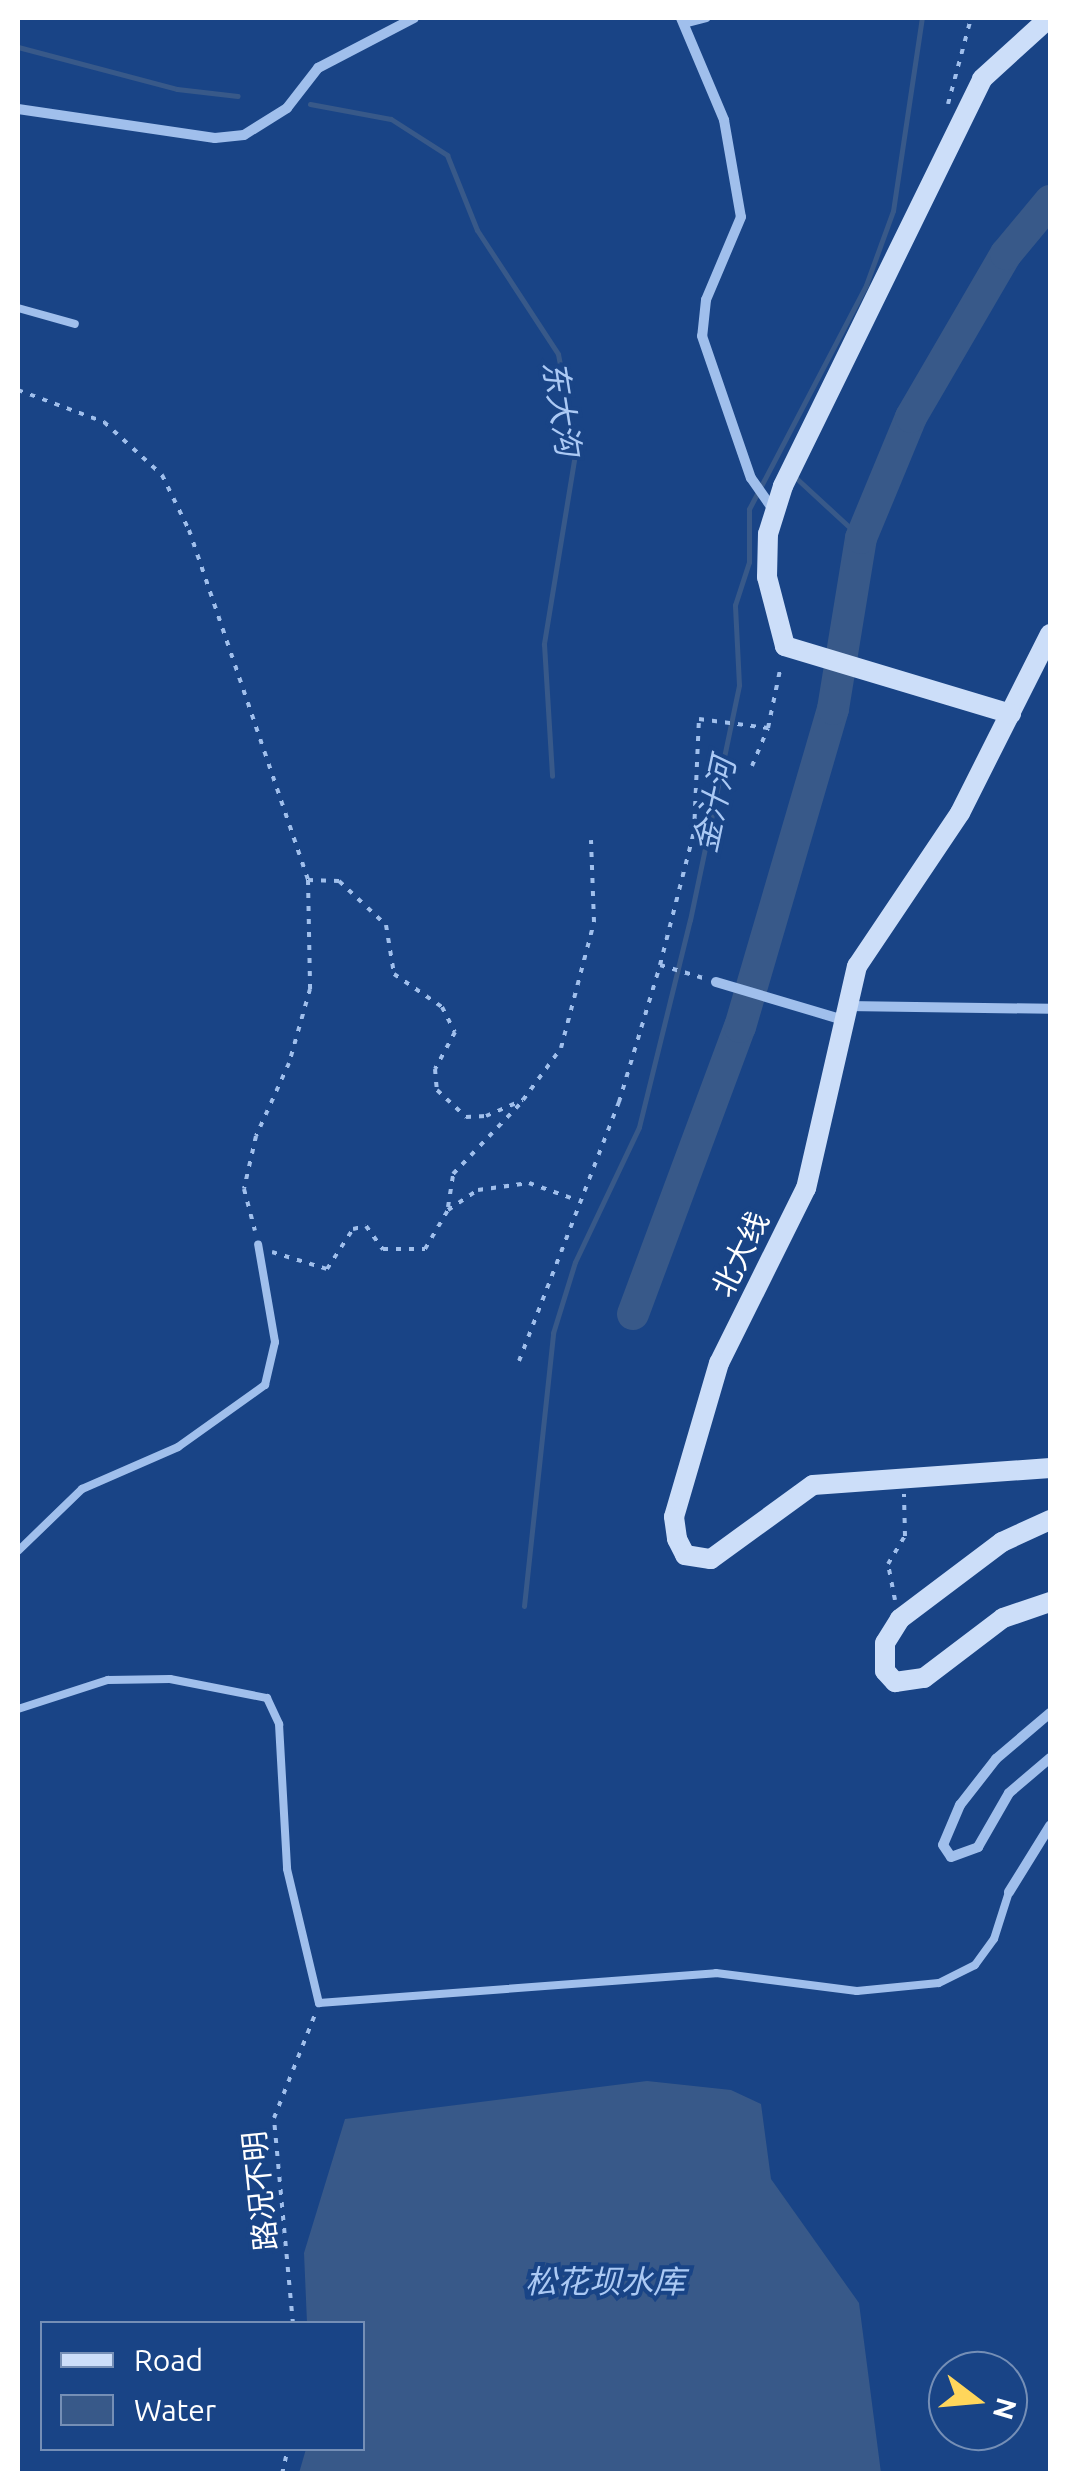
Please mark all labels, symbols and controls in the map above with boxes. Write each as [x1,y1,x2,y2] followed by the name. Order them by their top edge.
[536,358,588,458] water label: 东大沟
[685,754,743,856] water label: 金汁河
[704,1206,776,1302] street label: 北大线
[236,2129,284,2253] street label: 路况不明
[525,2262,685,2300] water label: 松花坝水库
[40,2321,365,2451] legend
[134,2343,203,2377] text: Road
[928,2351,1028,2451] north arrow
[134,2393,216,2427] text: Water
[988,2395,1023,2423] text: N

